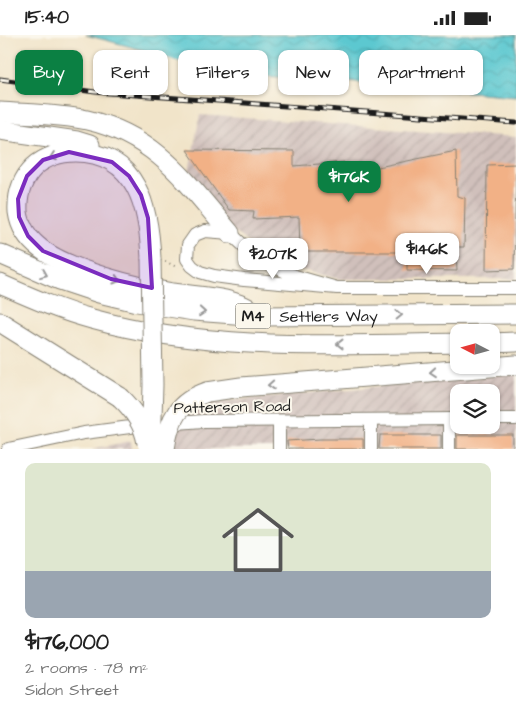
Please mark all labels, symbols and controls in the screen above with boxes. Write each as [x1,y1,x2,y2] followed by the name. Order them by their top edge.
[25,4,69,31] text: 15:40
[15,50,83,95] chip: Buy
[93,50,168,95] chip: Rent
[178,50,268,95] chip: Filters
[278,50,349,95] chip: New
[359,50,483,95] chip: Apartment
[49,151,57,161] one-way arrow
[314,161,384,203] pin: $176K
[329,166,369,188] text: $176K
[392,233,462,275] pin: $146K
[238,237,308,280] pin: $207K
[406,238,448,260] text: $146K
[249,243,297,265] text: $207K
[40,268,48,278] one-way arrow
[112,274,121,285] one-way arrow
[236,303,270,329] road number: M4
[279,305,378,328] street label: Settlers Way
[198,306,206,317] one-way arrow
[396,310,403,320] one-way arrow
[450,324,500,374] north arrow
[450,324,500,434] map controls
[336,339,344,349] one-way arrow
[428,366,436,377] one-way arrow
[266,379,274,390] one-way arrow
[450,384,500,434] button: layers
[173,395,291,419] street label: Patterson Road
[213,495,303,585] icon: home
[25,628,109,657] text: $176,000
[25,657,148,679] text: 2 rooms · 78 m²
[25,679,119,701] text: Sidon Street

